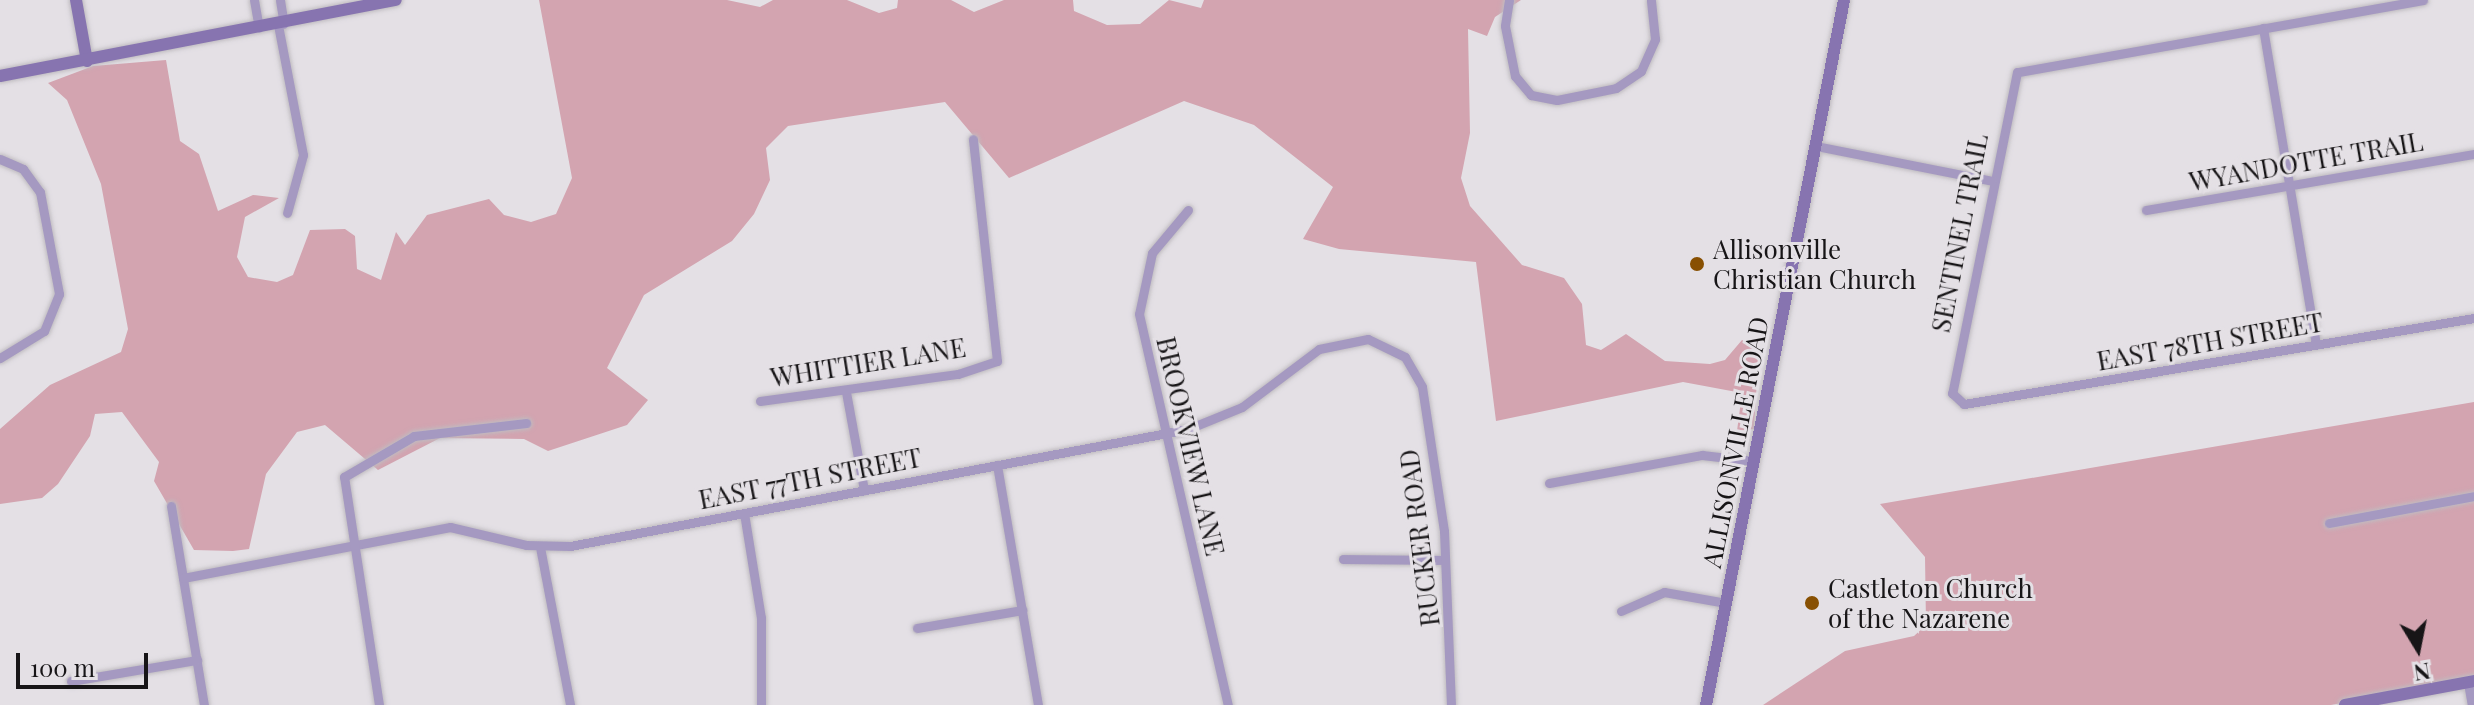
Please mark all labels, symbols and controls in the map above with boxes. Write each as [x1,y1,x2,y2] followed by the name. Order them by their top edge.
[2186,125,2426,197] street label: WYANDOTTE TRAIL
[1924,131,1994,335] street label: SENTINEL TRAIL
[1713,233,1916,294] place label: Allisonville Christian Church
[1688,255,1706,273] marker: Allisonville Christian Church
[2094,306,2326,376] street label: EAST 78TH STREET
[1695,314,1775,570] street label: ALLISONVILLE ROAD
[768,331,968,393] street label: WHITTIER LANE
[1151,333,1231,559] street label: BROOKVIEW LANE
[696,441,924,515] street label: EAST 77TH STREET
[1393,447,1445,629] street label: RUCKER ROAD
[1828,572,2033,634] place label: Castleton Church of the Nazarene
[1803,594,1821,612] marker: Castleton Church of the Nazarene
[2378,609,2458,689] north arrow
[20,637,152,687] scale bar
[30,651,95,683] text: 100 m
[2412,656,2433,689] text: N

